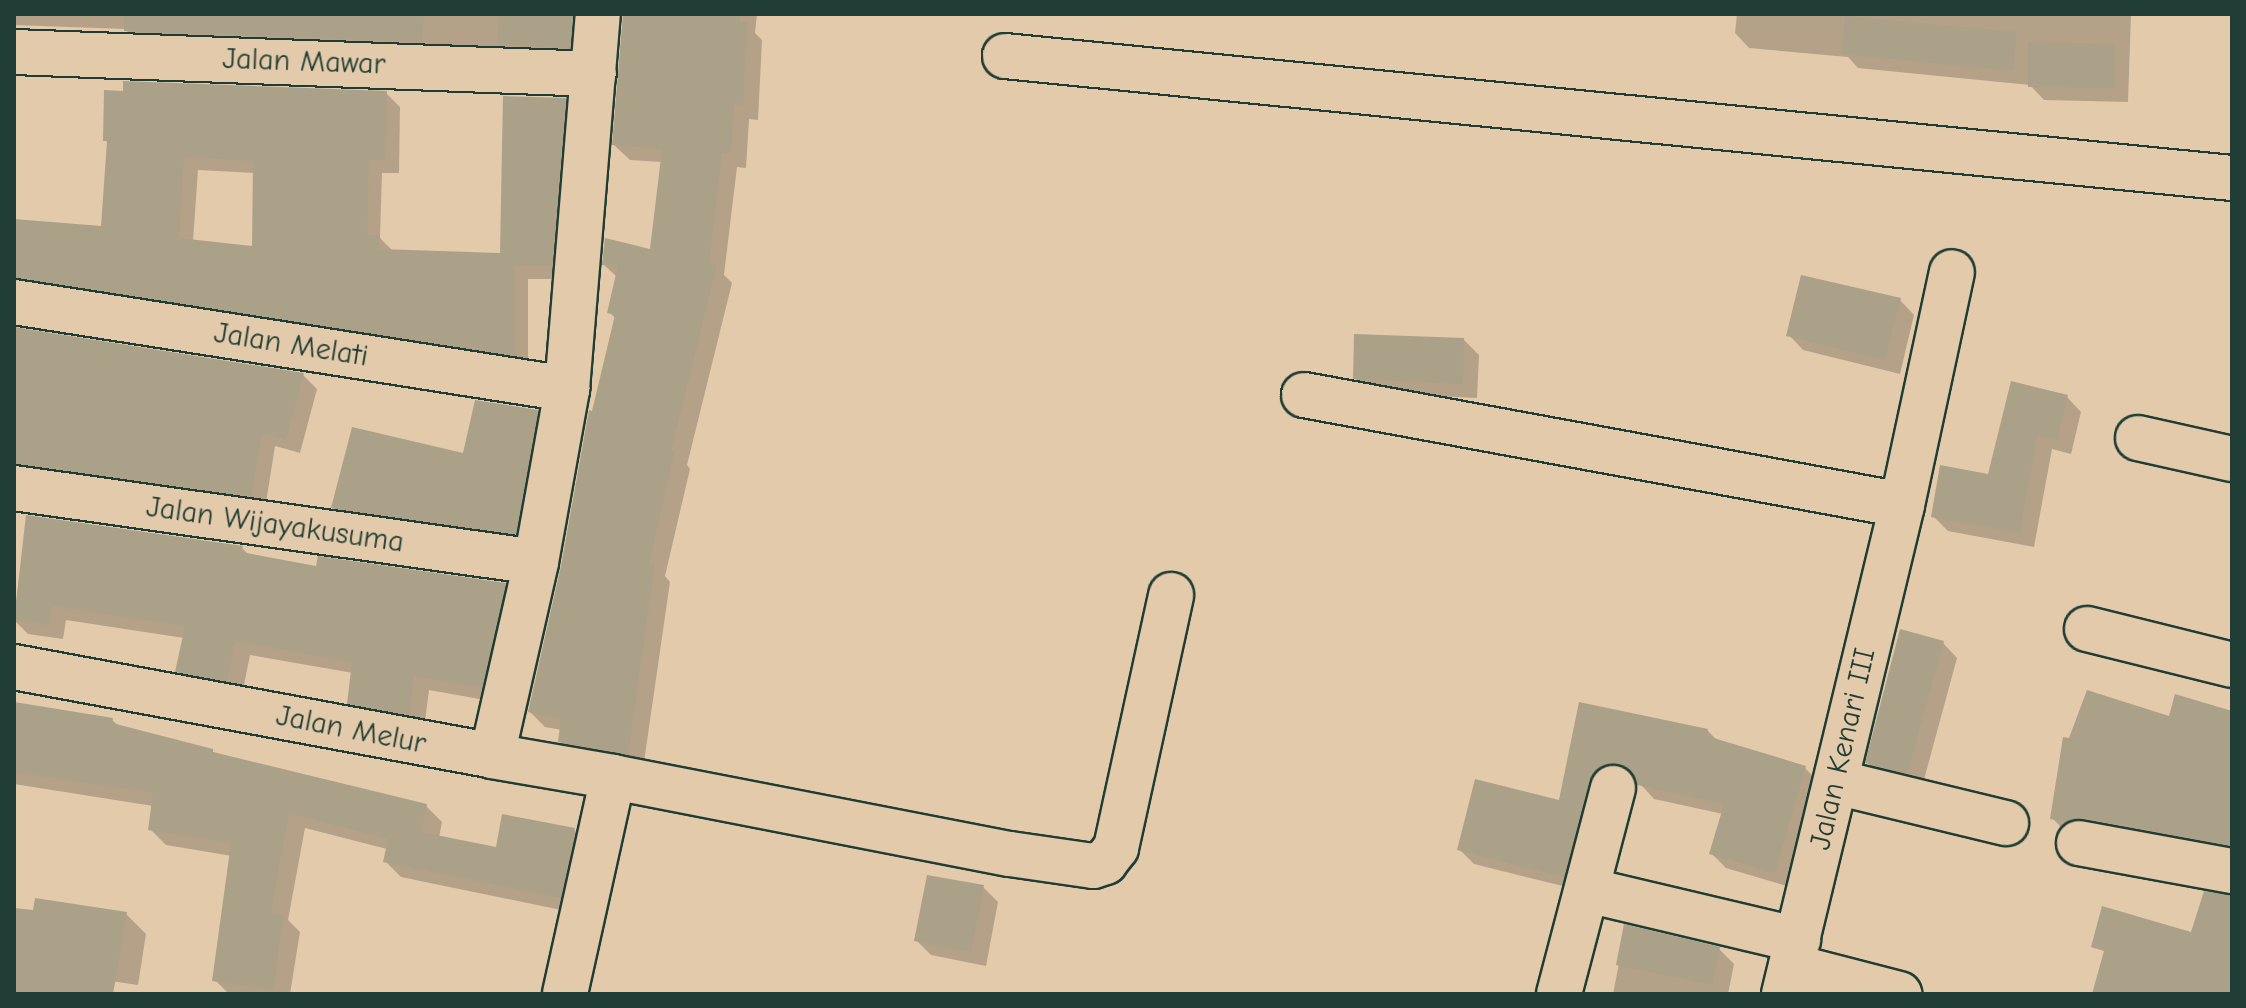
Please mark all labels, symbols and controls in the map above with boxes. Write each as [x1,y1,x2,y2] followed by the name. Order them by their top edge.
[222,41,386,83] street label: Jalan Mawar
[211,315,371,375] street label: Jalan Melati
[144,489,406,561] street label: Jalan Wijayakusuma
[1802,645,1884,853] street label: Jalan Kenari III
[273,698,429,762] street label: Jalan Melur

